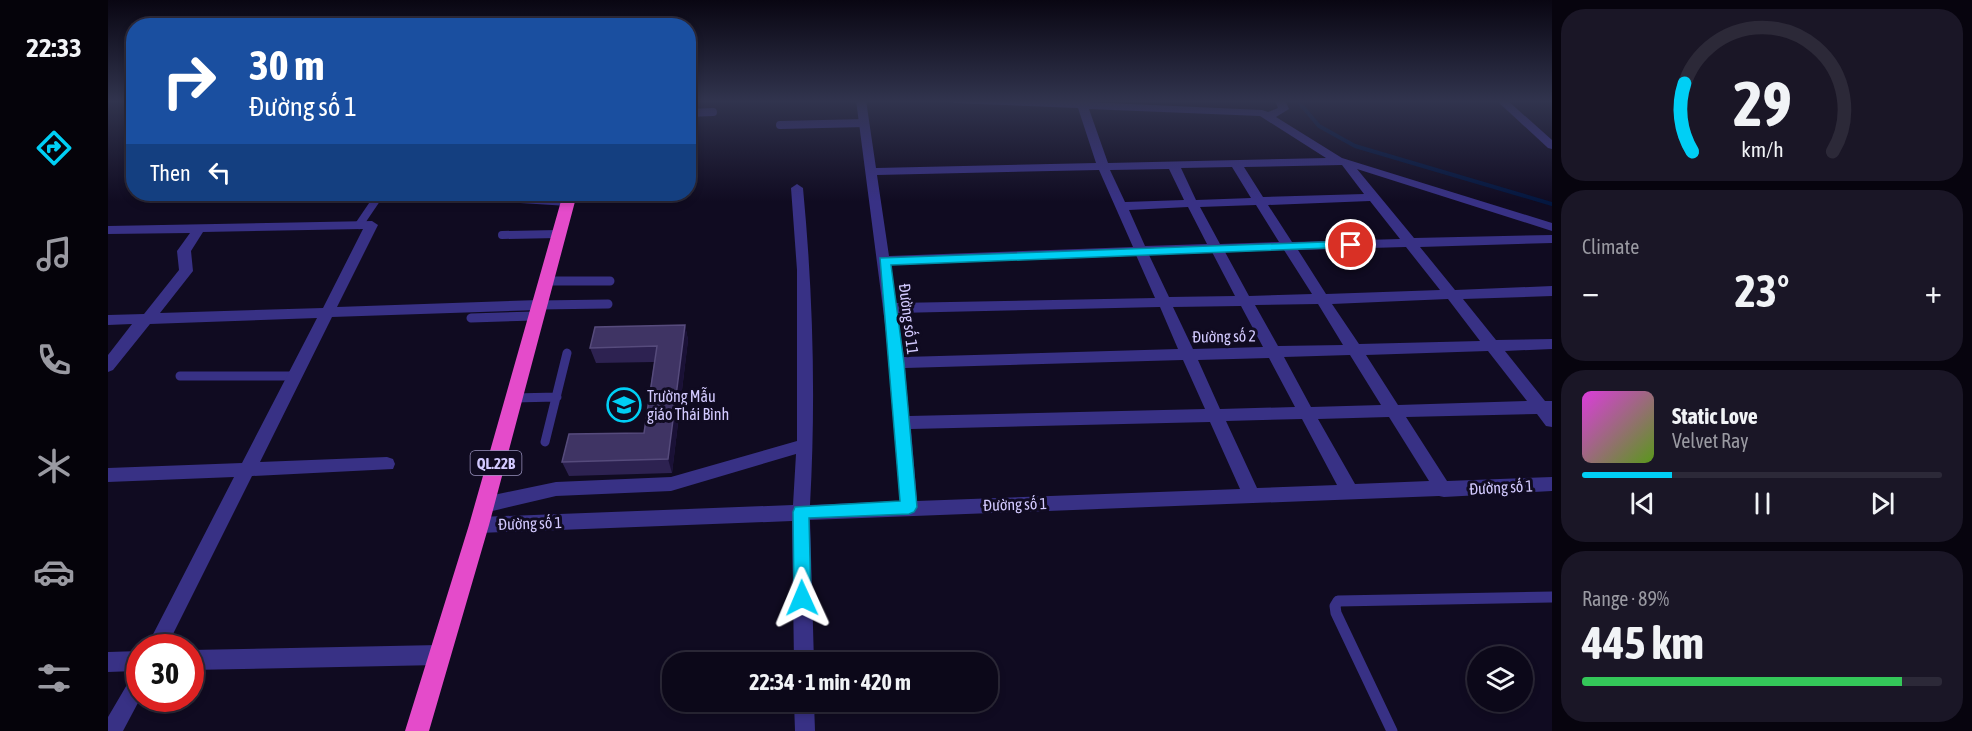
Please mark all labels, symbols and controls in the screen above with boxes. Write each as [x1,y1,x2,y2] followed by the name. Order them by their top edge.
[26,32,82,63] text: 22:33
[249,41,324,89] text: 30 m
[150,42,228,120] icon: right
[1733,68,1791,139] text: 29
[249,91,357,122] text: Đường số 1
[33,127,75,169] icon: directions
[1741,137,1783,162] text: km/h
[203,156,236,189] icon: left
[150,160,191,186] text: Then
[1325,219,1376,270] pin
[1334,228,1367,261] icon: arrive
[33,233,75,275] icon: music
[1582,235,1639,258] text: Climate
[1735,265,1789,317] text: 23°
[1582,272,1599,310] text: −
[1925,272,1942,310] text: +
[895,282,923,356] street label: Đường số 11
[1192,325,1256,347] street label: Đường số 2
[33,339,75,381] icon: phone
[606,387,642,423] school or university icon: Trường Mẫu giáo Thái Bình
[647,387,729,424] place label: Trường Mẫu giáo Thái Bình
[1672,403,1758,429] text: Static Love
[1672,429,1749,452] text: Velvet Ray
[33,445,75,487] icon: climate
[470,451,522,475] road number: QL.22B
[1469,475,1533,499] street label: Đường số 1
[1626,487,1659,520] icon: previous
[1746,487,1779,520] icon: pause
[1866,487,1899,520] icon: next
[983,493,1047,515] street label: Đường số 1
[498,512,562,534] street label: Đường số 1
[33,551,75,593] icon: car
[770,566,834,630] position arrow
[1582,587,1669,610] text: Range · 89%
[1582,617,1704,669] text: 445 km
[126,634,204,712] speed limit sign: 30
[1467,646,1533,712] map controls
[1467,646,1533,712] button: layers
[33,657,75,699] icon: filters
[749,669,911,695] text: 22:34 · 1 min · 420 m

